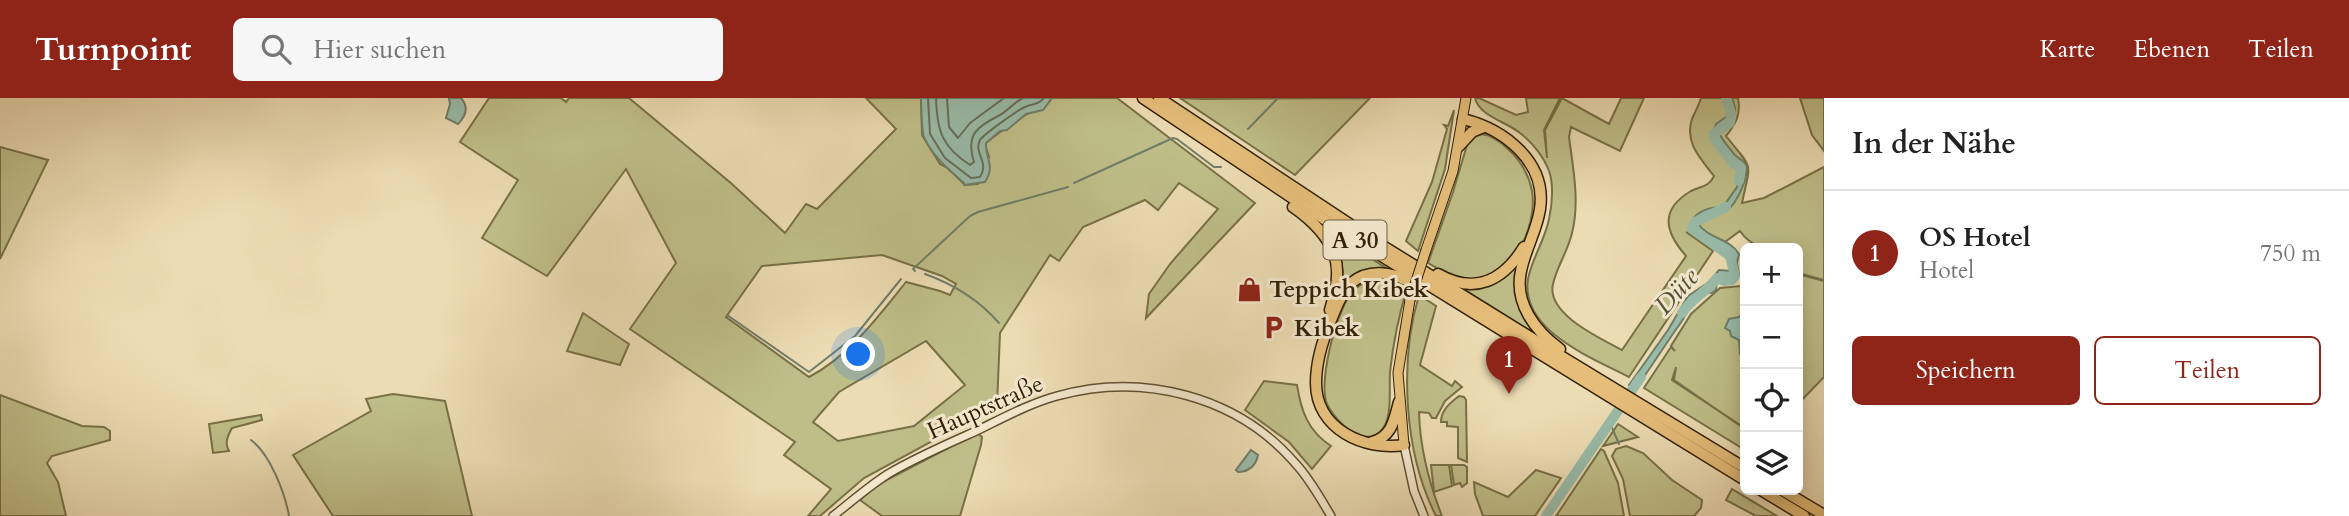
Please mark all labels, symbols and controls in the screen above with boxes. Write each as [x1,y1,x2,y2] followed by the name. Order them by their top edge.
[233,18,723,81] search box
[35,27,191,72] text: Turnpoint
[257,30,295,68] icon: search
[313,32,446,67] text: Hier suchen
[2040,33,2095,66] text: Karte
[2133,33,2210,66] text: Ebenen
[2248,33,2314,66] text: Teilen
[1852,123,2016,164] text: In der Nähe
[1324,220,1386,260] road number: A 30
[1919,220,2031,255] text: OS Hotel
[1869,238,1881,269] text: 1
[2260,238,2321,269] text: 750 m
[1740,243,1803,495] map controls
[1740,243,1803,306] button: +
[1919,255,1974,286] text: Hotel
[1646,260,1707,322] water label: Düte
[1269,273,1429,306] place label: Teppich Kibek
[1235,275,1263,303] shop icon: Teppich Kibek
[1740,306,1803,369] button: −
[1294,312,1360,345] place label: Kibek
[1260,314,1288,342] parking icon: Kibek
[1486,336,1532,394] pin: 1
[1852,336,2080,405] button: Speichern
[2094,336,2321,405] button: Teilen
[841,337,875,371] your location
[922,367,1049,448] street label: Hauptstraße
[1740,369,1803,432] button: locate
[1740,432,1803,495] button: layers

